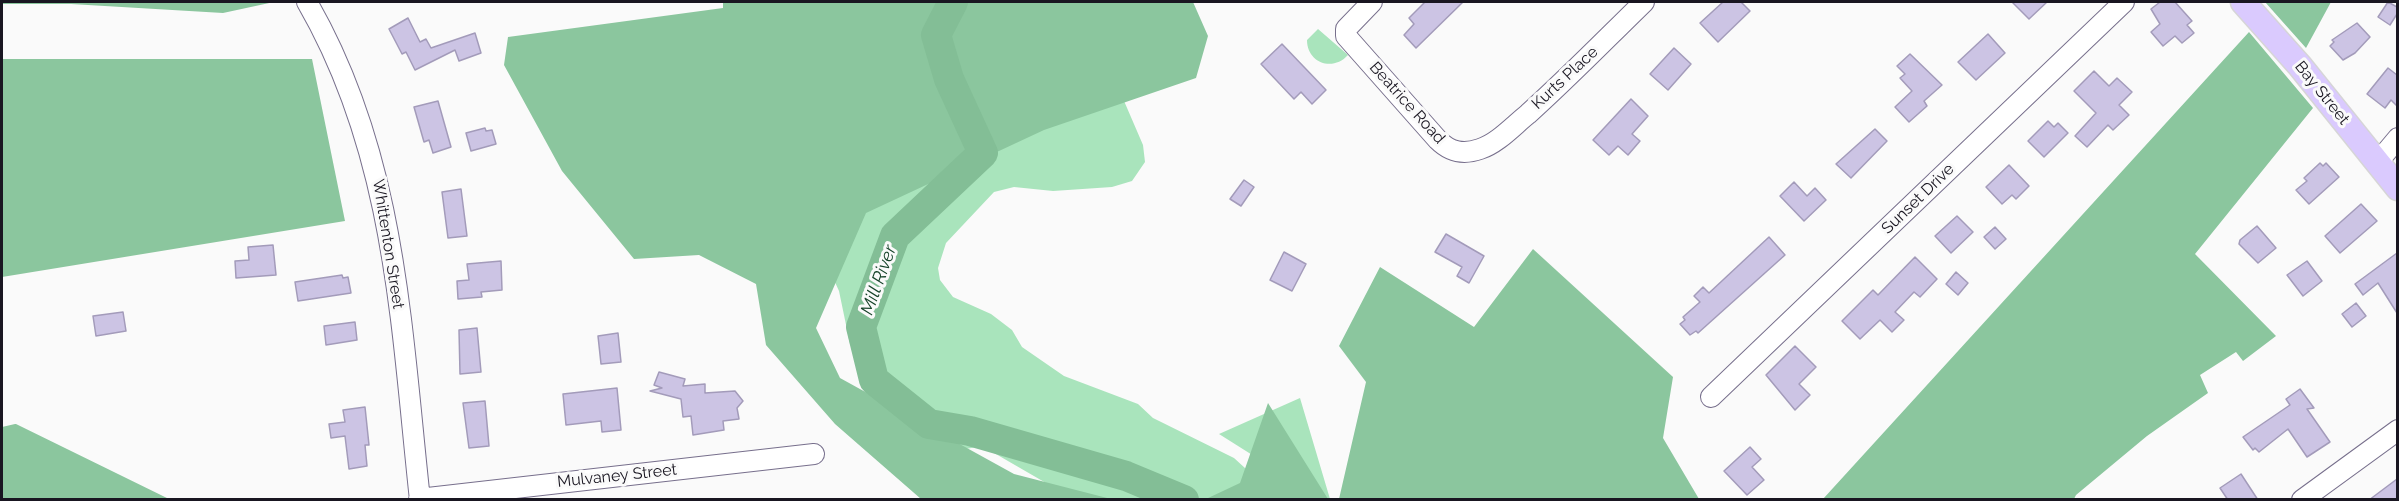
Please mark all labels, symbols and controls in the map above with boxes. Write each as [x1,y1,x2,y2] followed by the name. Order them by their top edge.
[1528,43,1602,113] street label: Kurts Place
[2291,57,2353,129] street label: Bay Street
[1365,58,1449,148] street label: Beatrice Road
[1878,160,1958,238] street label: Sunset Drive
[368,178,408,310] street label: Whittenton Street
[856,242,902,318] water label: Mill River
[556,460,678,492] street label: Mulvaney Street

